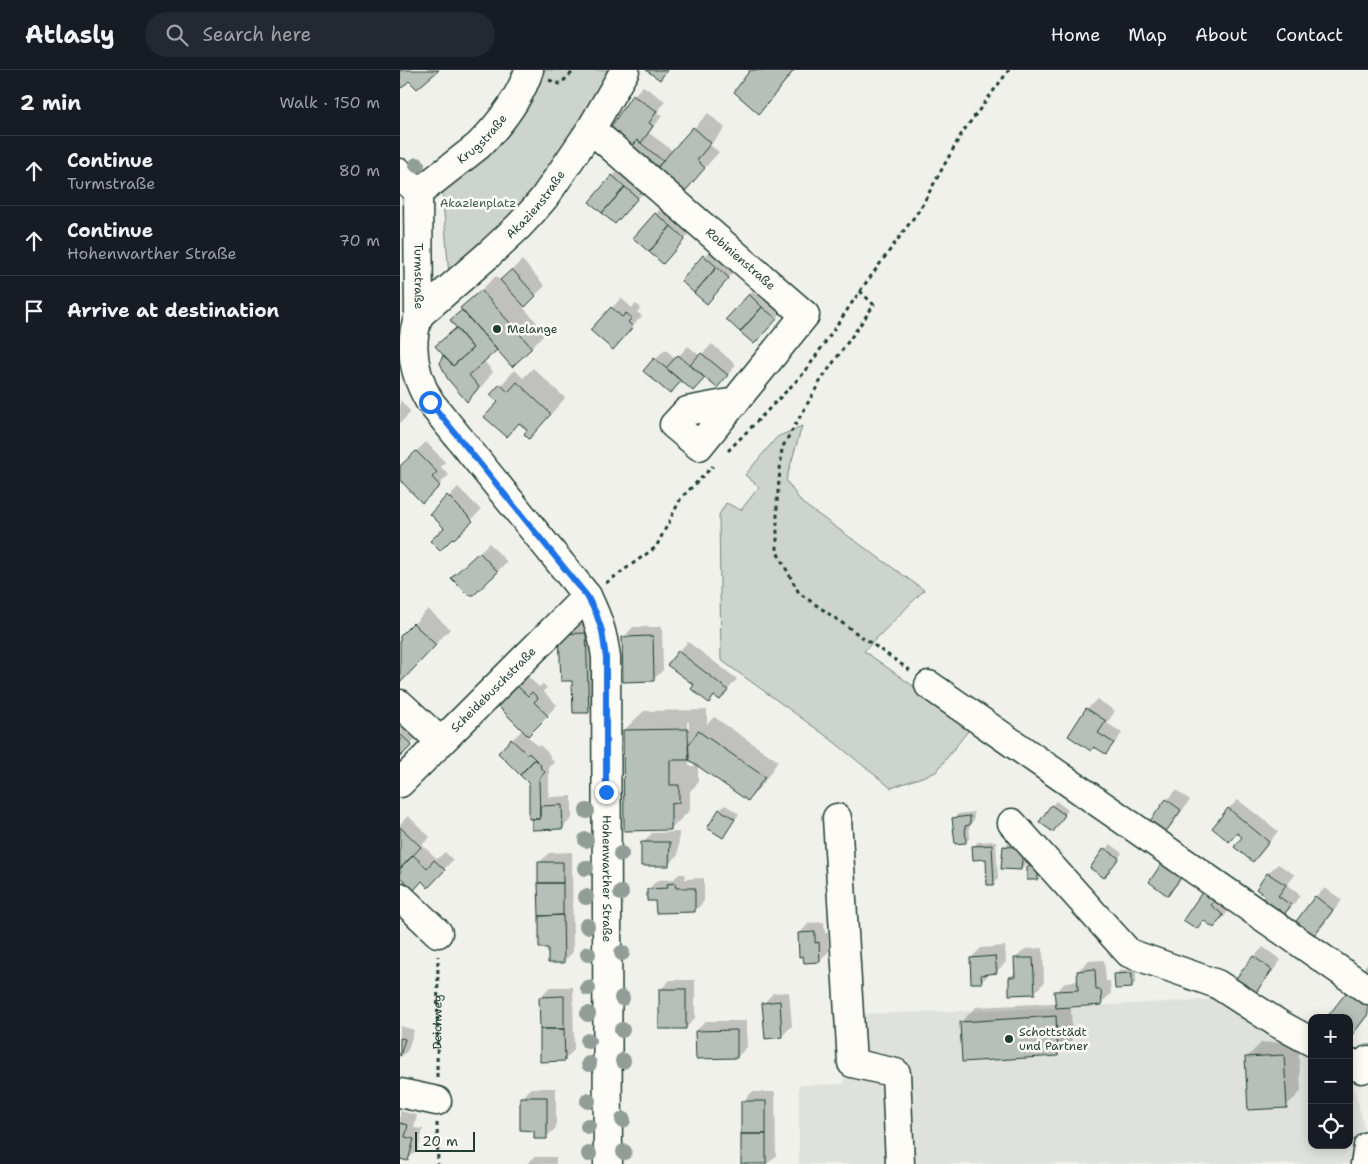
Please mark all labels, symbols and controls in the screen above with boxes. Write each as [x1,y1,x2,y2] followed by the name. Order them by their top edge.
[145,12,495,57] search box
[25,19,115,51] text: Atlasly
[163,21,191,49] icon: search
[203,22,311,47] text: Search here
[1051,23,1100,47] text: Home
[1128,23,1167,47] text: Map
[1195,23,1248,47] text: About
[1276,23,1343,47] text: Contact
[20,89,81,117] text: 2 min
[279,92,380,113] text: Walk · 150 m
[454,111,511,167] street label: Krugstraße
[67,148,153,173] text: Continue
[20,157,48,185] icon: ahead
[339,160,380,181] text: 80 m
[502,167,569,242] street label: Akazienstraße
[67,173,155,194] text: Turmstraße
[440,195,516,211] park label: Akazienplatz
[67,218,153,243] text: Continue
[702,224,779,294] street label: Robinienstraße
[20,227,48,255] icon: ahead
[339,230,380,251] text: 70 m
[67,243,237,264] text: Hohenwarther Straße
[410,243,427,310] street label: Turmstraße
[20,297,48,325] icon: arrive
[67,298,279,323] text: Arrive at destination
[507,321,558,337] place label: Melange
[491,323,503,335] marker: Melange
[419,391,442,414] route start
[447,643,540,736] street label: Scheidebuschstraße
[595,781,618,804] route end
[599,815,615,943] street label: Hohenwarther Straße
[429,994,446,1050] street label: Deichweg
[1308,1014,1353,1149] map controls
[1308,1014,1353,1059] button: +
[1019,1024,1089,1054] place label: Schottstädt und Partner
[1003,1033,1015,1045] marker: Schottstädt und Partner
[1308,1059,1353,1104] button: −
[1308,1104,1353,1149] button: locate
[415,1129,475,1152] scale bar
[422,1132,458,1150] text: 20 m

